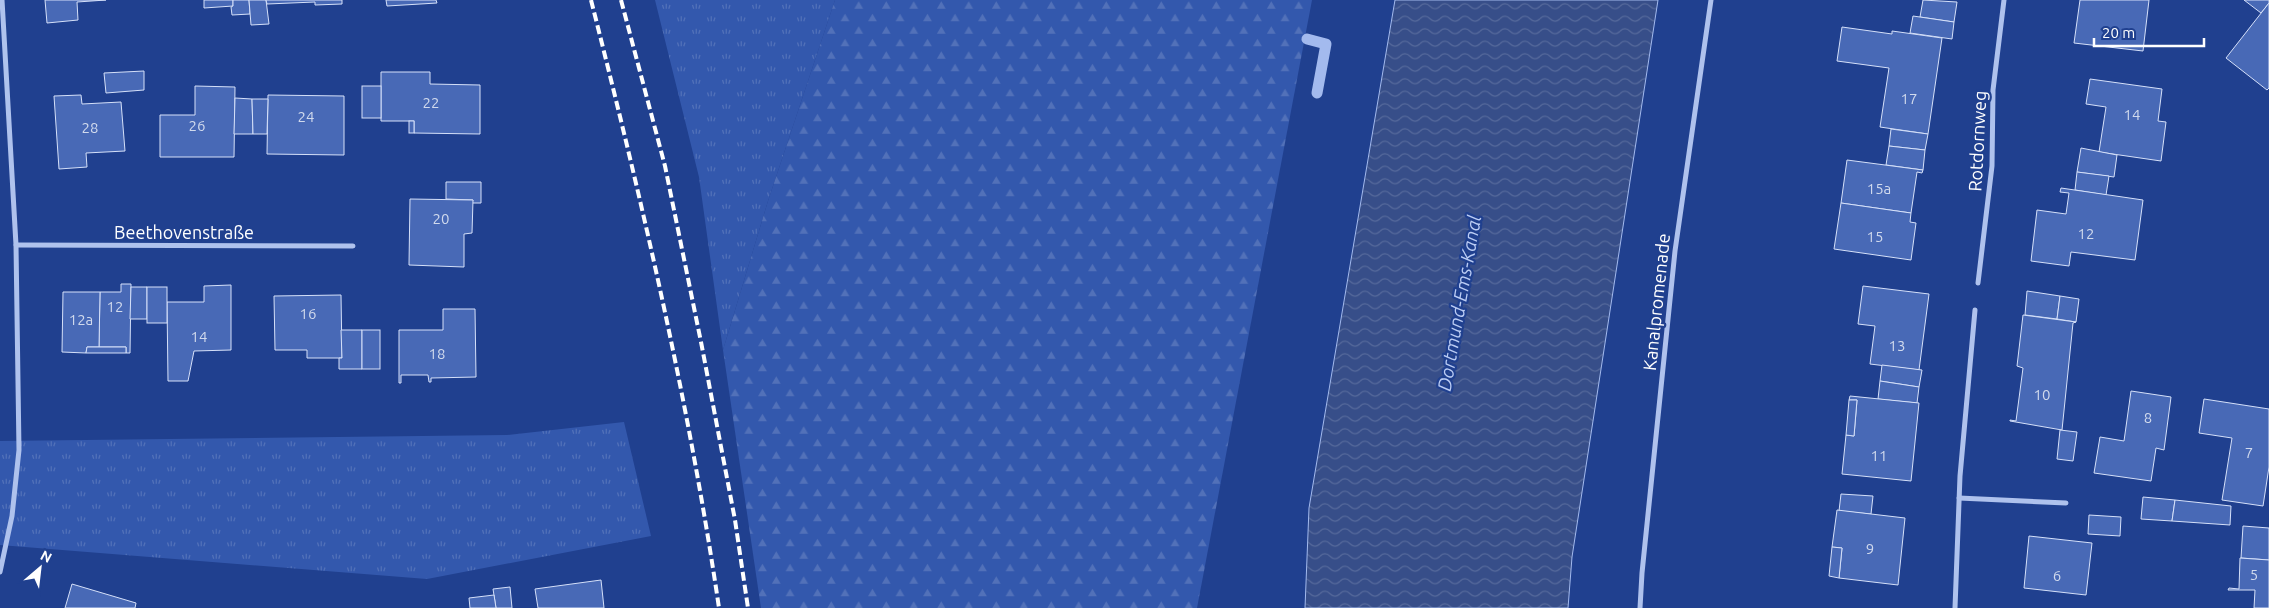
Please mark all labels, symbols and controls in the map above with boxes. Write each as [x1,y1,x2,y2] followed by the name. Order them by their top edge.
[2094,15,2204,47] scale bar
[2102,24,2135,41] text: 20 m
[1901,90,1917,107] house number: 17
[1964,90,1990,192] street label: Rotdornweg
[423,94,439,111] house number: 22
[2124,106,2140,123] house number: 14
[298,108,314,125] house number: 24
[189,117,205,134] house number: 26
[82,119,98,136] house number: 28
[1867,180,1891,197] house number: 15a
[433,210,449,227] house number: 20
[1433,213,1485,393] water label: Dortmund-Ems-Kanal
[114,222,254,242] street label: Beethovenstraße
[2078,225,2094,242] house number: 12
[1867,228,1883,245] house number: 15
[1639,232,1673,372] street label: Kanalpromenade
[107,298,123,315] house number: 12
[300,305,316,322] house number: 16
[69,311,93,328] house number: 12a
[191,328,207,345] house number: 14
[1889,337,1905,354] house number: 13
[429,345,445,362] house number: 18
[2034,386,2050,403] house number: 10
[2144,409,2152,426] house number: 8
[2245,444,2253,461] house number: 7
[1871,447,1887,464] house number: 11
[1866,540,1874,557] house number: 9
[15,543,65,593] north arrow
[38,547,54,566] text: N
[2250,566,2258,583] house number: 5
[2053,567,2061,584] house number: 6

